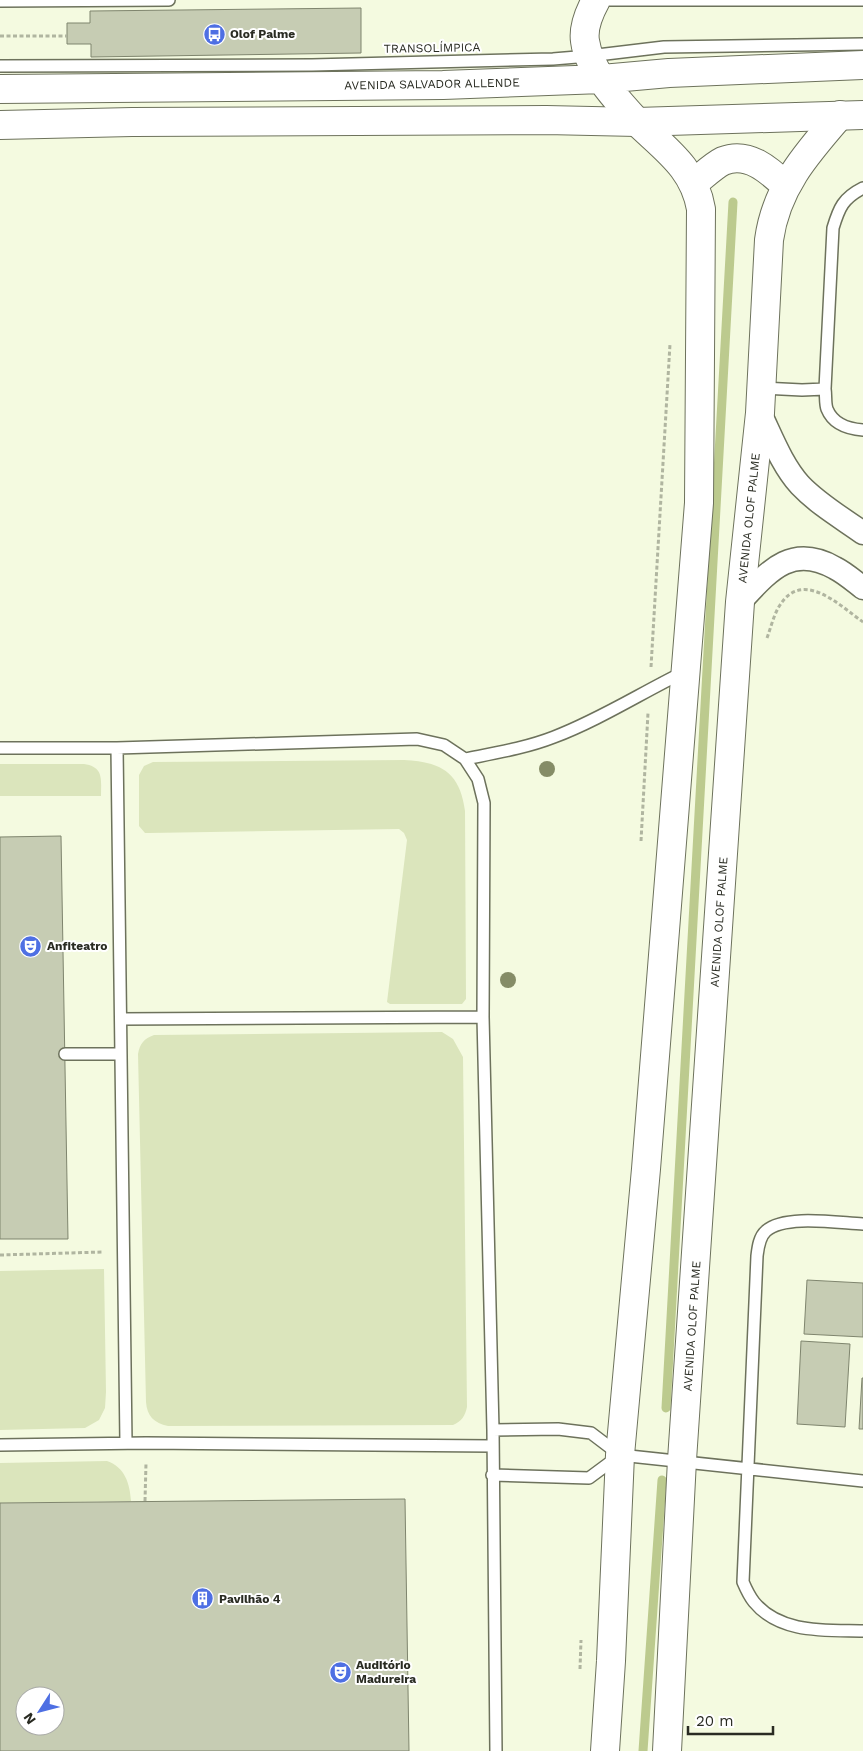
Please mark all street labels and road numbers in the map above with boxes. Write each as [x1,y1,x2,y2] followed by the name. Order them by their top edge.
[384,40,481,56] street label: TRANSOLÍMPICA
[344,75,520,93] street label: AVENIDA SALVADOR ALLENDE
[735,452,763,584] street label: AVENIDA OLOF PALME
[707,856,731,988] street label: AVENIDA OLOF PALME
[680,1260,704,1392] street label: AVENIDA OLOF PALME

